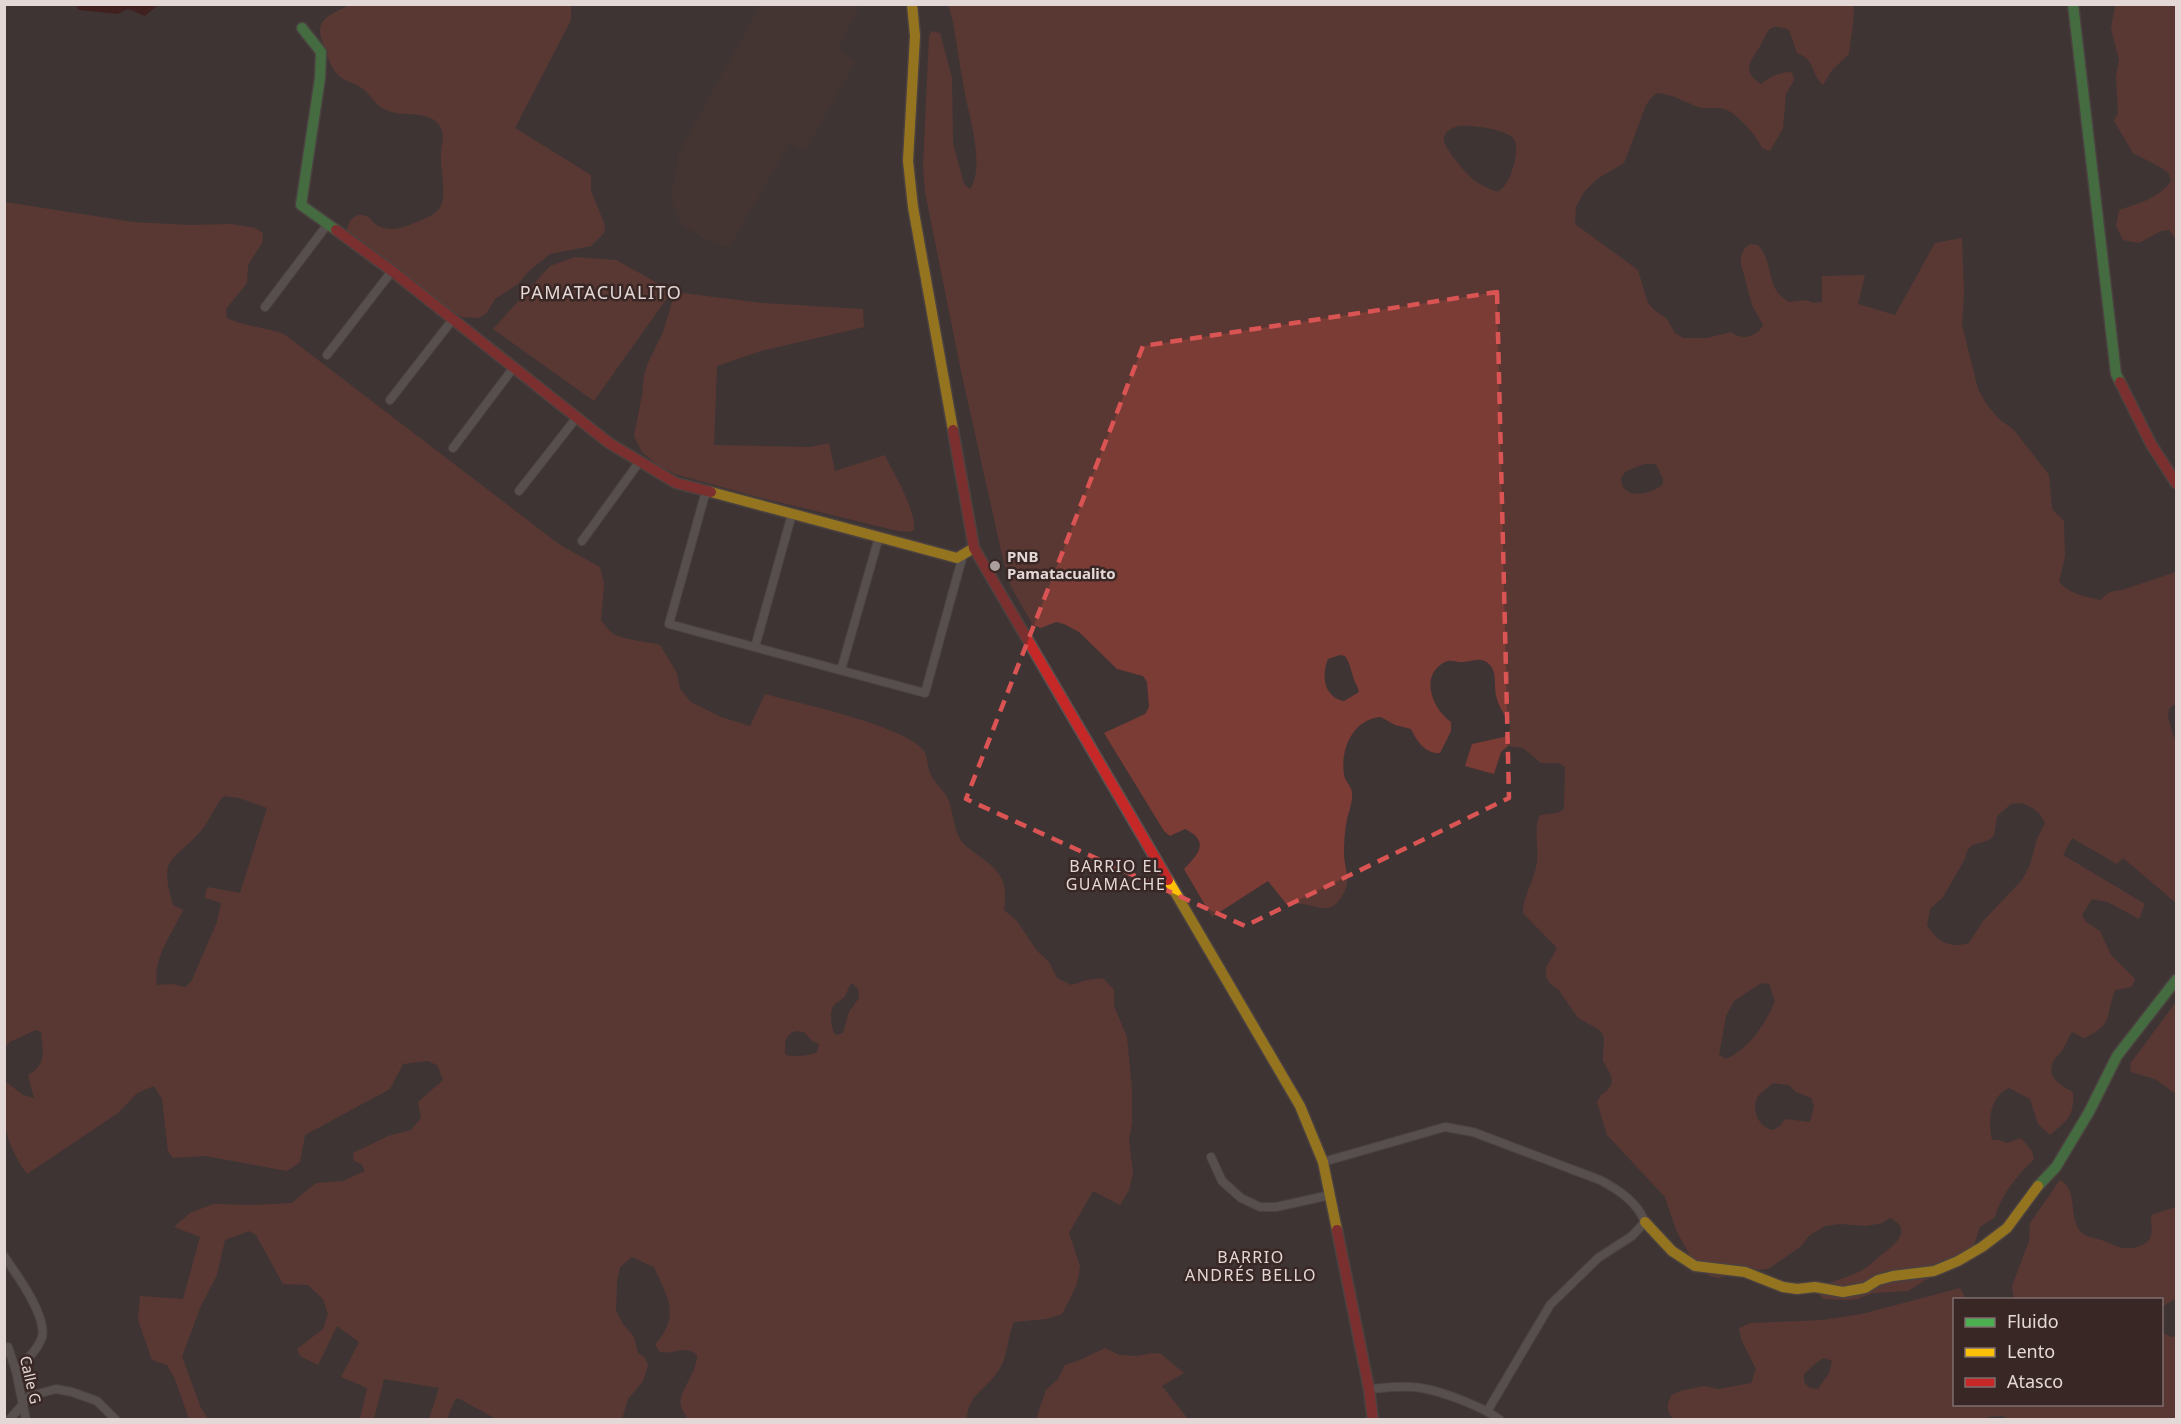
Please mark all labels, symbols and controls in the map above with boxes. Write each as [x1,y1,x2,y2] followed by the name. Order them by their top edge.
[520,280,682,304] district label: PAMATACUALITO
[1007,546,1116,583] place label: PNB Pamatacualito
[988,559,1002,573] marker: PNB Pamatacualito
[1066,855,1166,895] district label: BARRIO EL GUAMACHE
[1185,1246,1317,1286] district label: BARRIO ANDRÉS BELLO
[1953,1298,2163,1406] legend
[2007,1309,2059,1333] text: Fluido
[2007,1339,2055,1363] text: Lento
[16,1354,46,1406] street label: Calle G
[2007,1369,2063,1393] text: Atasco

